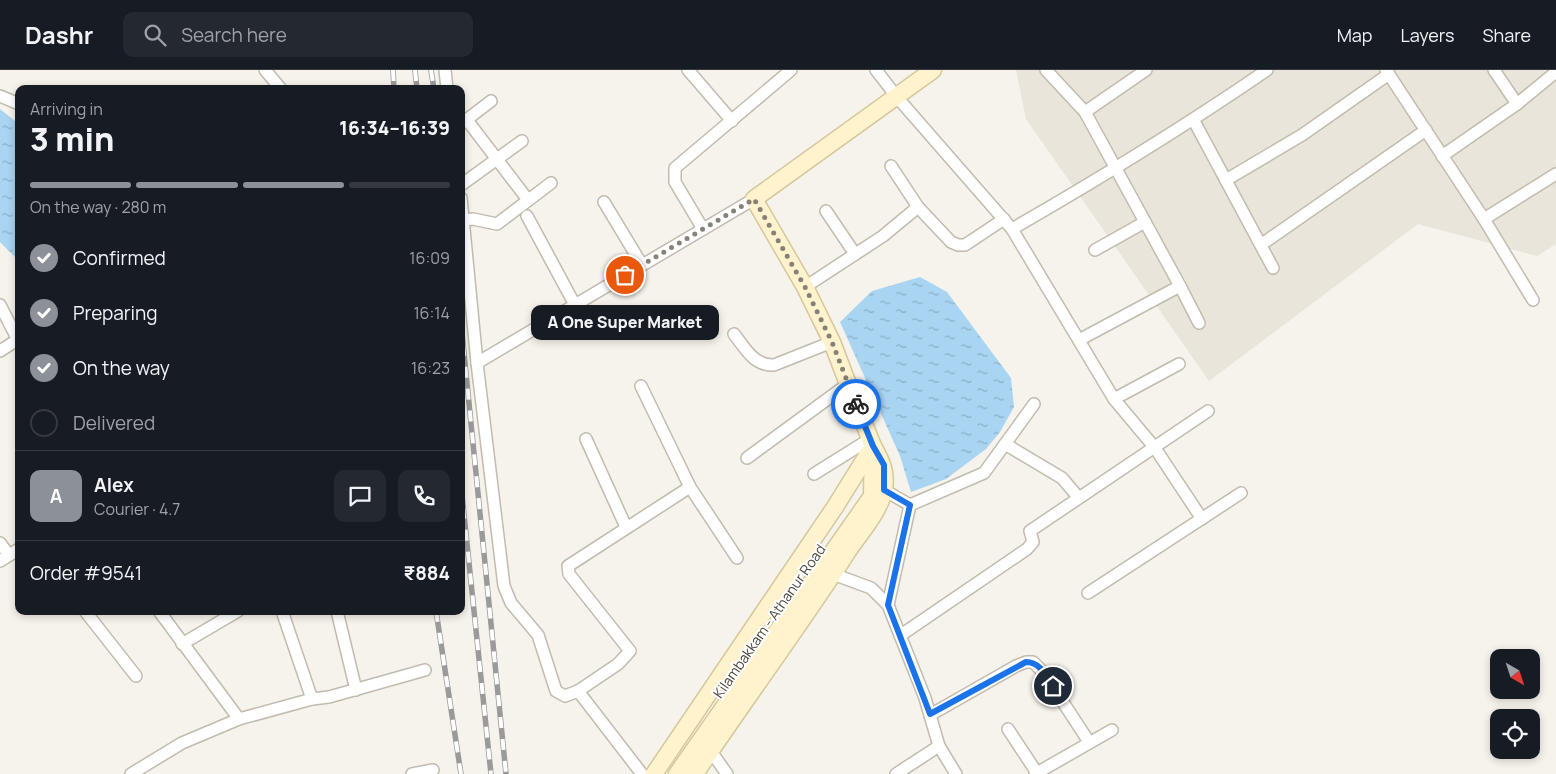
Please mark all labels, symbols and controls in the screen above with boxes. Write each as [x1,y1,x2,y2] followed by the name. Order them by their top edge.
[123,12,473,57] search box
[25,18,93,51] text: Dashr
[141,21,169,49] icon: search
[181,22,287,48] text: Search here
[1337,23,1372,47] text: Map
[1400,23,1454,47] text: Layers
[1482,23,1531,47] text: Share
[30,98,103,120] text: Arriving in
[339,115,450,141] text: 16:34–16:39
[30,117,114,161] text: 3 min
[30,196,166,218] text: On the way · 280 m
[30,244,58,272] icon: check
[73,245,166,271] text: Confirmed
[409,247,450,269] text: 16:09
[604,254,646,296] pin
[611,261,639,289] icon: bag
[30,299,58,327] icon: check
[73,300,158,326] text: Preparing
[413,302,450,324] text: 16:14
[531,305,719,340] callout: A One Super Market
[548,311,702,333] text: A One Super Market
[30,354,58,382] icon: check
[73,355,170,381] text: On the way
[411,357,450,379] text: 16:23
[831,379,881,429] courier
[842,390,870,418] icon: bike
[73,410,155,436] text: Delivered
[334,470,386,522] button: chat
[398,470,450,522] button: phone
[94,472,134,498] text: Alex
[50,483,62,509] text: A
[94,498,180,520] text: Courier · 4.7
[709,540,829,702] street label: Kilambakkam - Athanur Road
[30,560,142,586] text: Order #9541
[403,560,450,586] text: ₹884
[1490,649,1540,699] north arrow
[1490,649,1540,759] map controls
[1032,665,1074,707] pin
[1039,672,1067,700] icon: home
[1490,709,1540,759] button: locate

